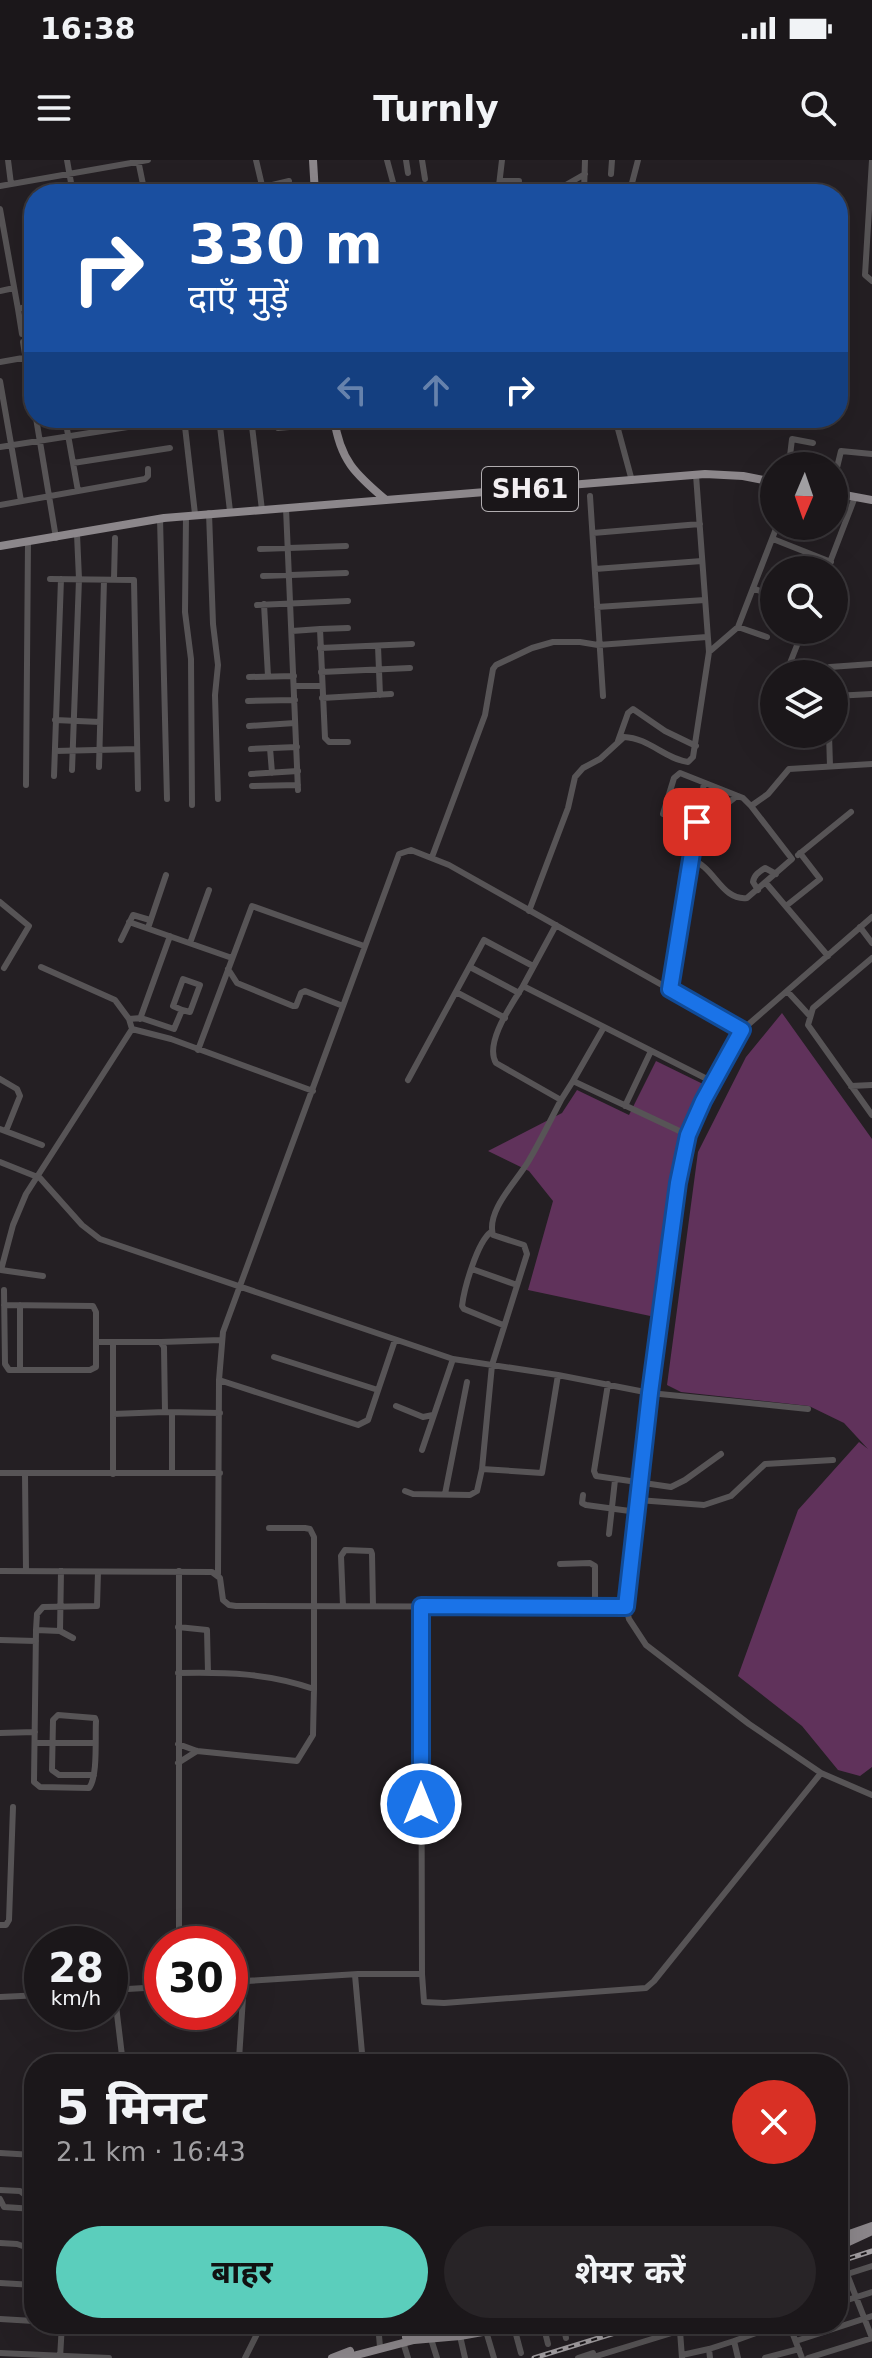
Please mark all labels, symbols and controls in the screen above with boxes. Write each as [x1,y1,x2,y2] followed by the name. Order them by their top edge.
[40,11,136,46] text: 16:38
[32,86,76,130] icon: menu
[796,86,840,130] icon: search
[373,88,499,129] text: Turnly
[188,211,383,276] text: 330 m
[56,216,160,320] icon: right
[188,278,289,319] text: दाएँ मुड़ें
[330,368,374,412] icon: left
[414,368,458,412] icon: ahead
[498,368,542,412] icon: right
[760,452,848,540] north arrow
[760,452,848,748] map controls
[482,467,578,511] road number: SH61
[760,556,848,644] button: search
[760,660,848,748] button: layers
[663,788,731,856] pin
[675,800,719,844] icon: arrive
[379,1762,463,1846] position arrow
[144,1926,248,2030] speed limit sign: 30
[48,1945,104,1991] text: 28
[51,1986,101,2010] text: km/h
[56,2079,207,2135] text: 5 मिनट
[732,2080,816,2164] button: close
[56,2137,246,2167] text: 2.1 km · 16:43
[56,2226,428,2318] button: बाहर
[444,2226,816,2318] button: शेयर करें

